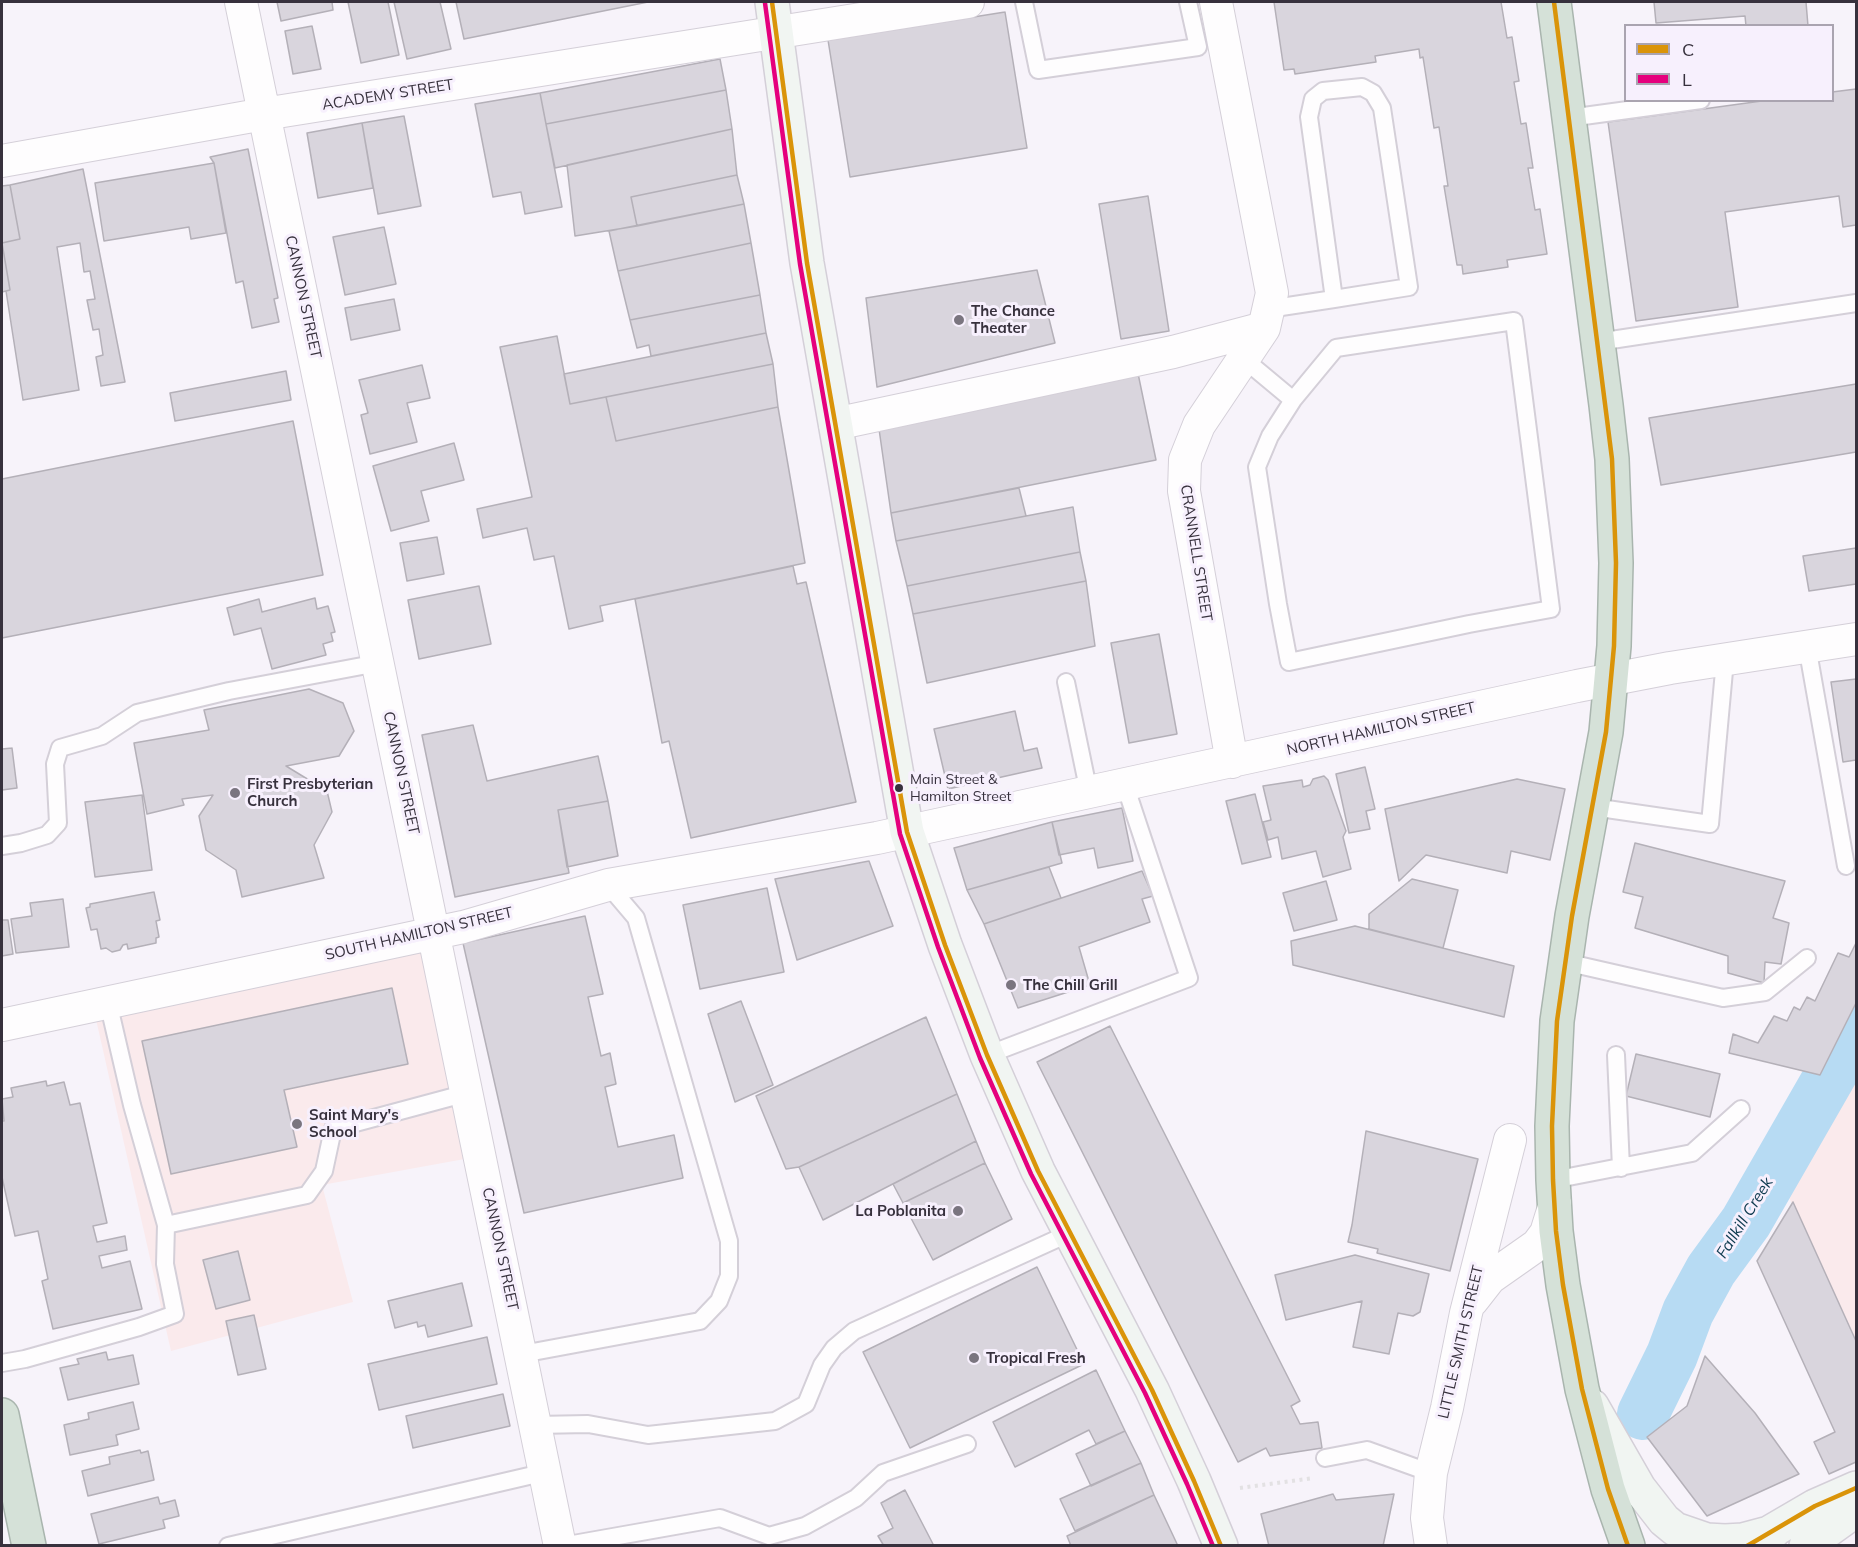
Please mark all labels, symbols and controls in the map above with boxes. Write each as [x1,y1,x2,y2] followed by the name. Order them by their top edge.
[1624,24,1834,102] legend
[1682,38,1694,61] text: C
[1682,68,1692,91] text: L
[321,76,455,114] street label: ACADEMY STREET
[281,234,325,360] street label: CANNON STREET
[971,302,1055,337] place label: The Chance Theater
[952,313,966,327] marker: The Chance Theater
[1176,483,1216,623] street label: CRANNELL STREET
[1285,699,1477,759] street label: NORTH HAMILTON STREET
[379,710,423,836] street label: CANNON STREET
[910,772,1011,804] place label: Main Street & Hamilton Street
[247,775,373,810] place label: First Presbyterian Church
[893,782,905,794] marker: Main Street & Hamilton Street
[228,786,242,800] marker: First Presbyterian Church
[323,904,515,964] street label: SOUTH HAMILTON STREET
[1023,976,1118,994] place label: The Chill Grill
[1004,978,1018,992] marker: The Chill Grill
[309,1106,399,1141] place label: Saint Mary's School
[290,1117,304,1131] marker: Saint Mary's School
[1712,1174,1778,1262] water label: Fallkill Creek
[478,1186,522,1312] street label: CANNON STREET
[855,1202,946,1220] place label: La Poblanita
[951,1204,965,1218] marker: La Poblanita
[1435,1264,1487,1420] street label: LITTLE SMITH STREET
[986,1349,1086,1367] place label: Tropical Fresh
[967,1351,981,1365] marker: Tropical Fresh

